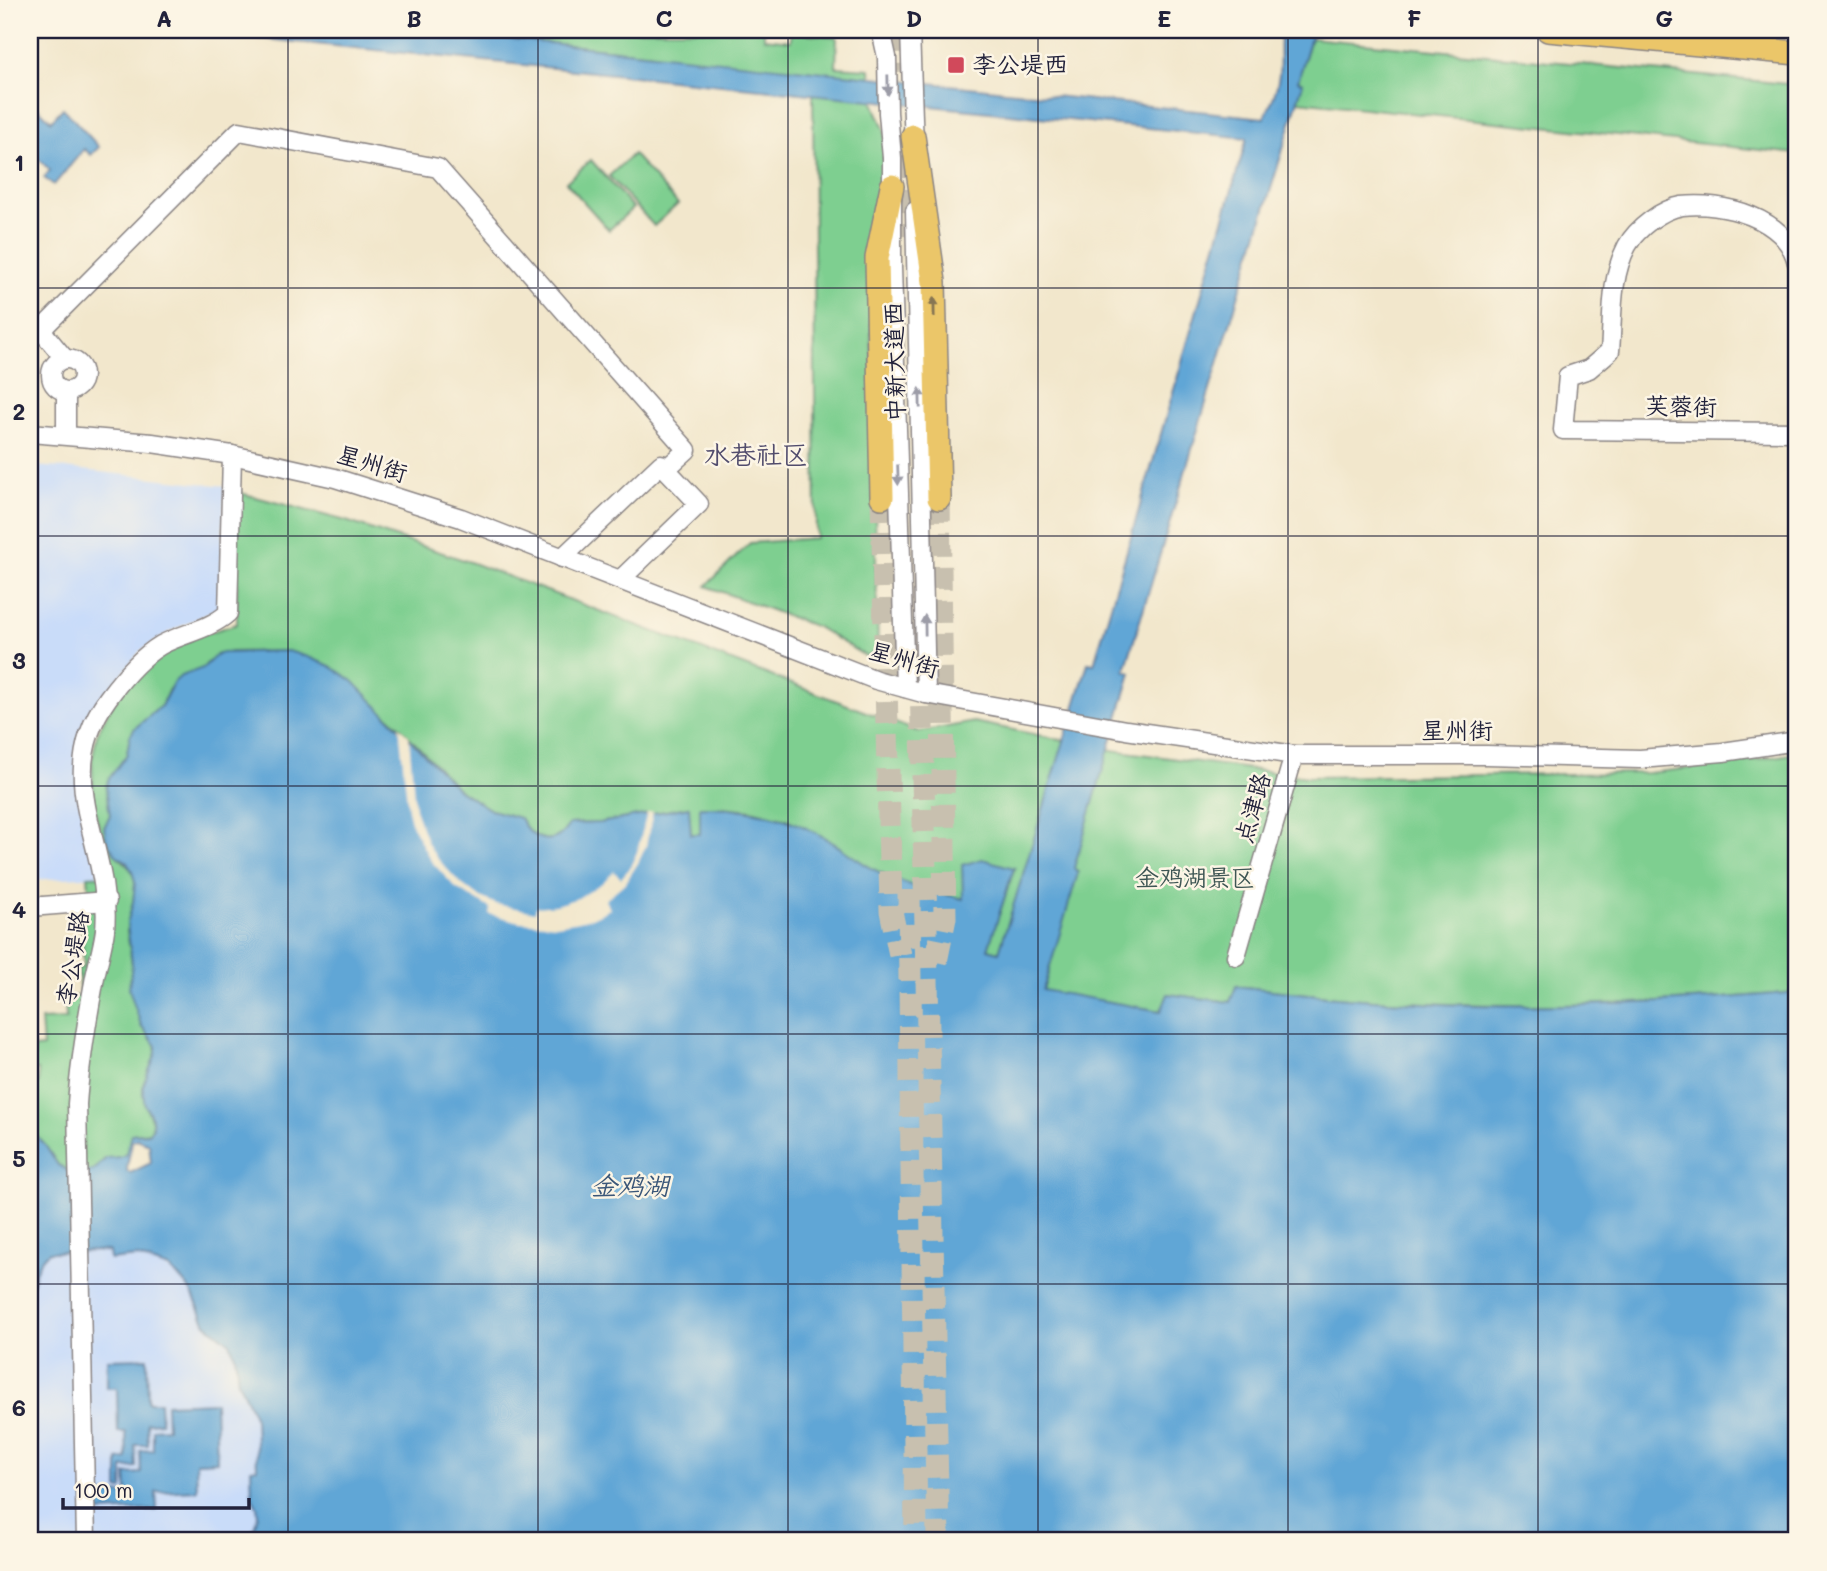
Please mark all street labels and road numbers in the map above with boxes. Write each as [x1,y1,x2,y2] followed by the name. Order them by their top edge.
[877,302,910,422] street label: 中新大道西
[1645,389,1717,422] street label: 芙蓉街
[333,437,411,488] street label: 星州街
[866,634,943,683] street label: 星州街
[1421,714,1493,745] street label: 星州街
[1227,769,1276,846] street label: 点津路
[49,908,94,1008] street label: 李公堤路

